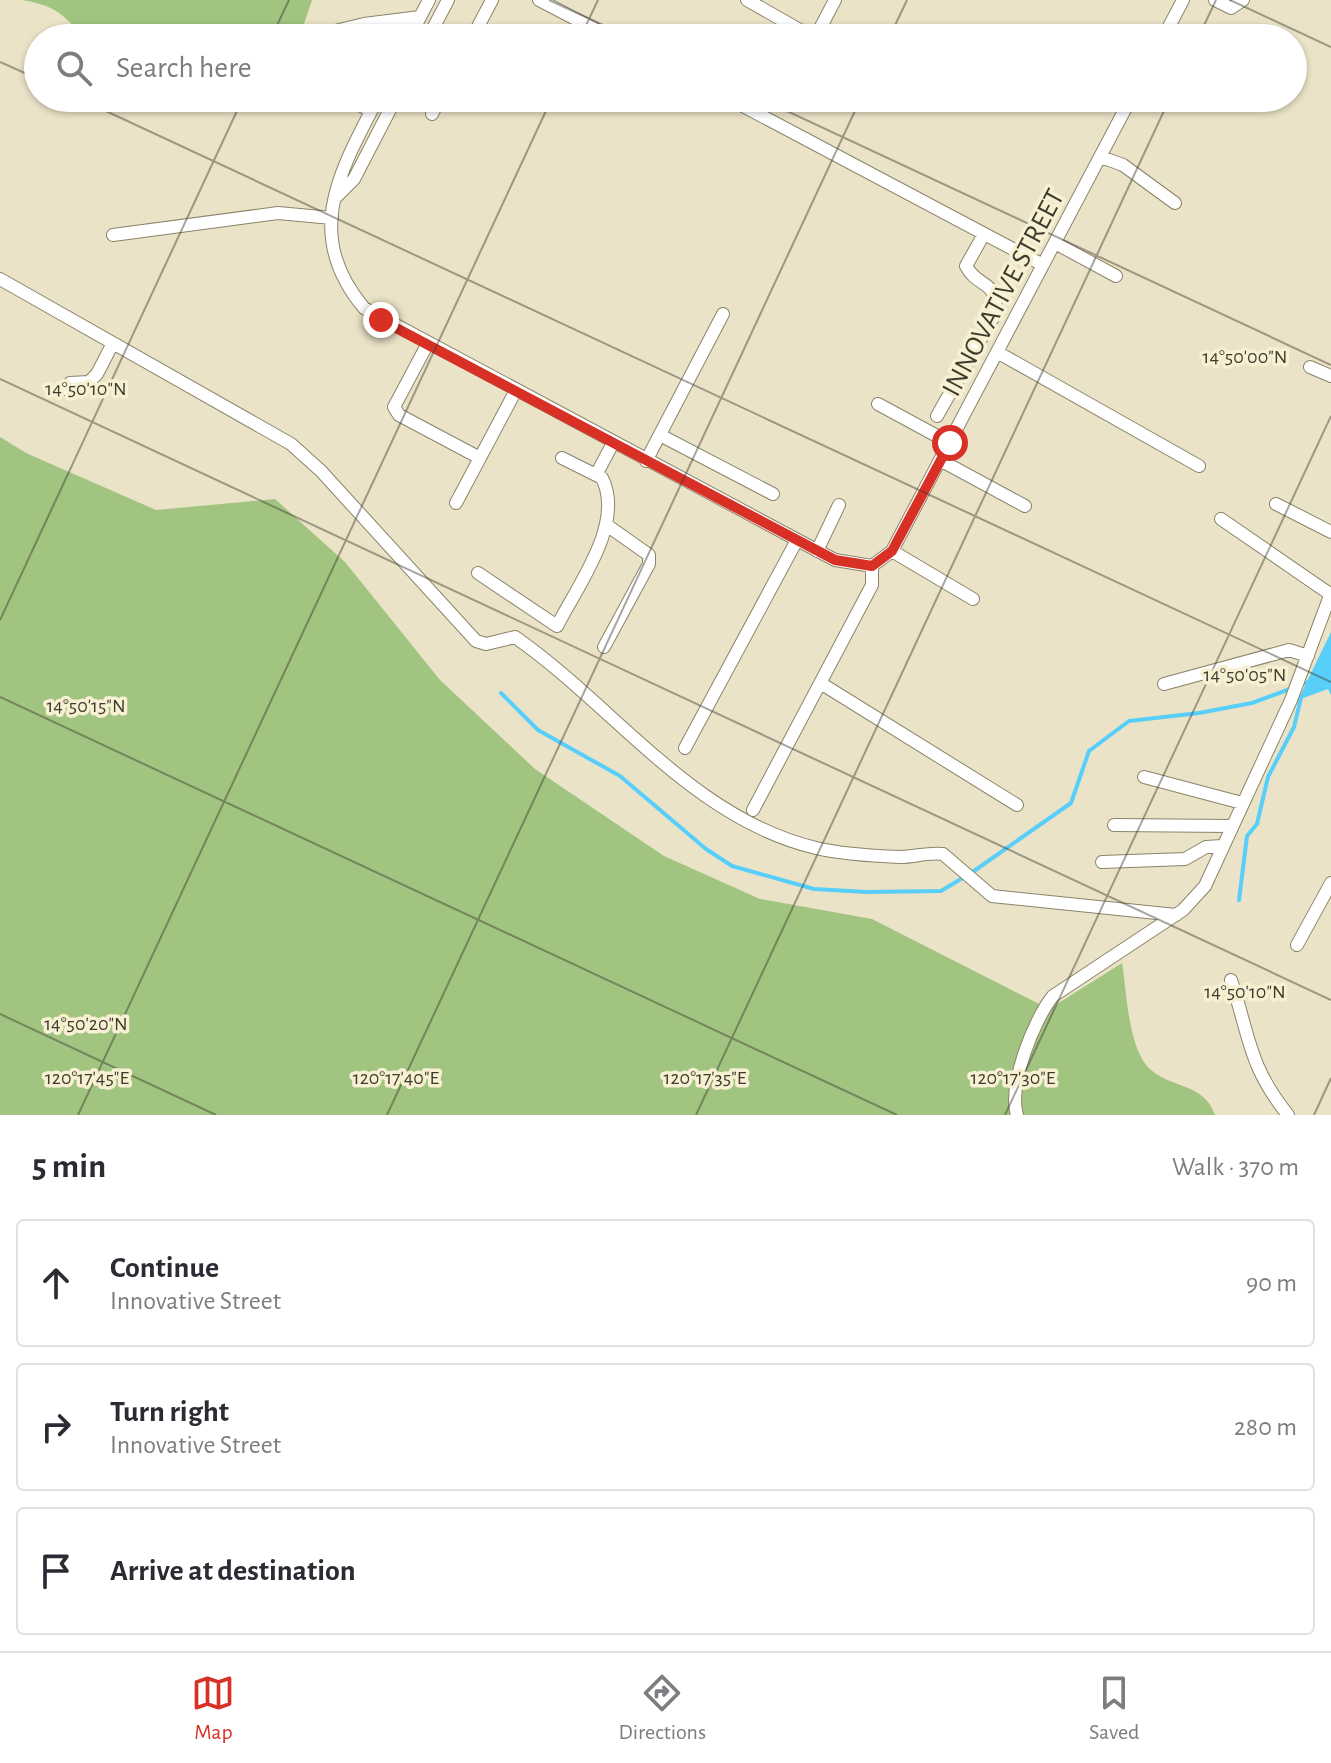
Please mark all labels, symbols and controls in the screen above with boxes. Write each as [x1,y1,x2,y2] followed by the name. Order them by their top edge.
[24,24,1307,112] search box
[52,46,96,90] icon: search
[116,53,252,83] text: Search here
[937,185,1070,401] street label: INNOVATIVE STREET
[363,302,399,338] route end
[1203,347,1287,367] text: 14°50'00"N
[45,379,127,399] text: 14°50'10"N
[932,425,968,461] route start
[1204,665,1286,685] text: 14°50'05"N
[46,696,126,716] text: 14°50'15"N
[1204,982,1286,1002] text: 14°50'10"N
[44,1014,128,1034] text: 14°50'20"N
[45,1068,129,1088] text: 120°17'45"E
[353,1068,440,1088] text: 120°17'40"E
[664,1068,747,1088] text: 120°17'35"E
[971,1068,1056,1088] text: 120°17'30"E
[32,1150,106,1184] text: 5 min
[1172,1154,1299,1180] text: Walk · 370 m
[110,1253,219,1283] text: Continue
[34,1261,78,1305] icon: ahead
[1246,1270,1297,1296] text: 90 m
[110,1288,281,1314] text: Innovative Street
[110,1397,229,1427] text: Turn right
[34,1405,78,1449] icon: right
[1234,1414,1297,1440] text: 280 m
[110,1432,281,1458] text: Innovative Street
[34,1549,78,1593] icon: arrive
[110,1556,356,1586] text: Arrive at destination
[191,1671,235,1745] tab: Map
[618,1671,706,1745] tab: Directions
[1089,1671,1139,1745] tab: Saved

